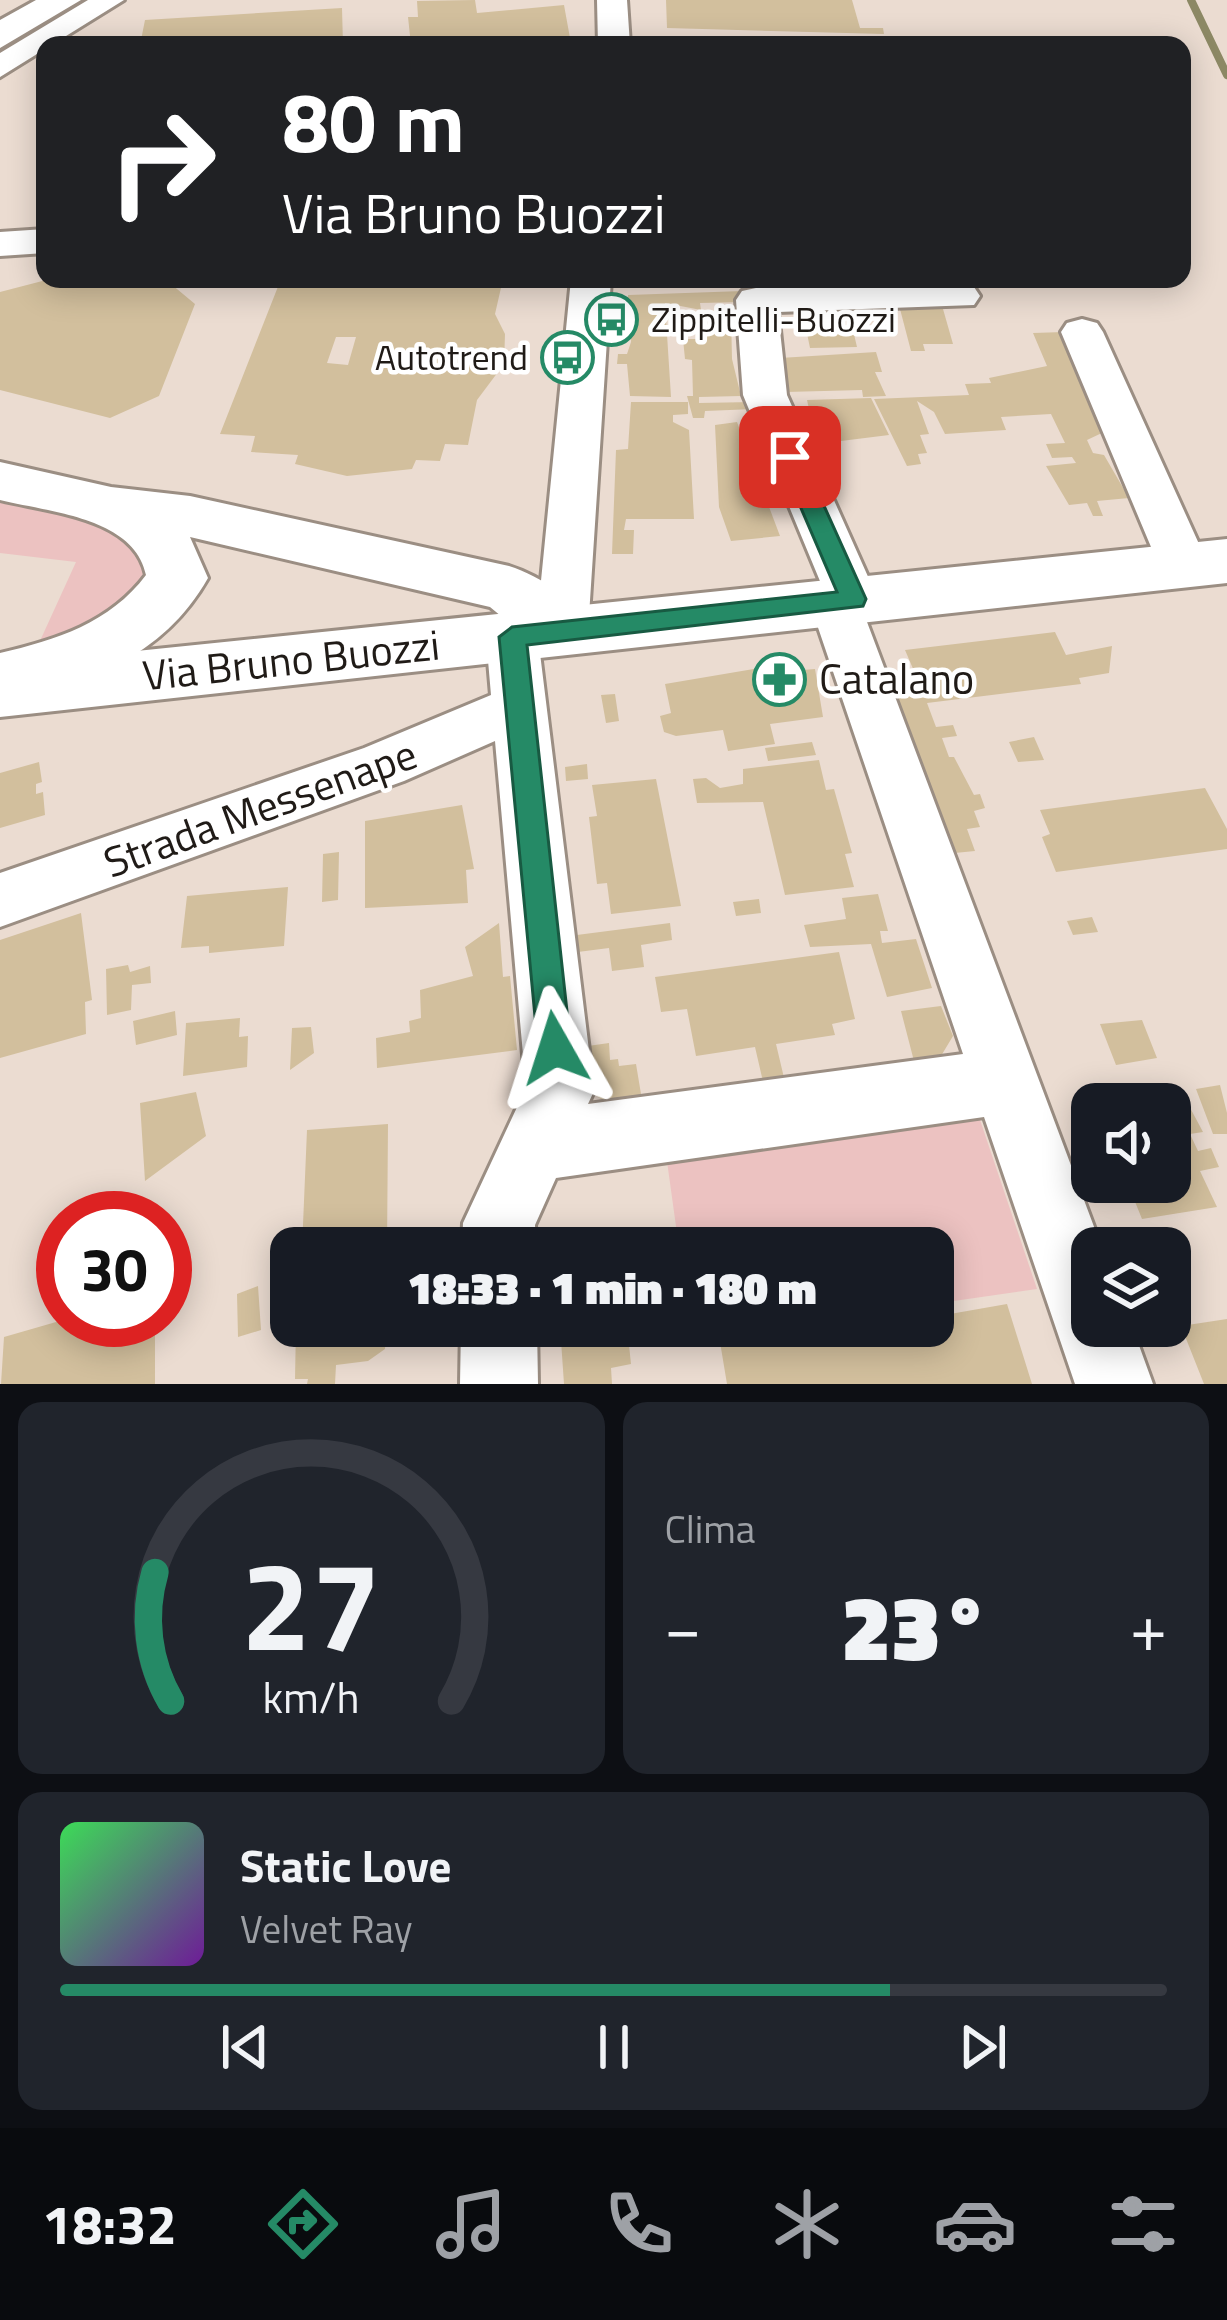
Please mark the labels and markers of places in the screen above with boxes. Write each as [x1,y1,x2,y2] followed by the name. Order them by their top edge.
[584,291,640,347] bus stop icon: Zippitelli-Buozzi
[651,291,896,346] place label: Zippitelli-Buozzi
[375,329,528,384] place label: Autotrend
[539,329,595,385] bus stop icon: Autotrend
[739,406,841,508] pin
[819,646,974,710] place label: Catalano
[752,651,808,707] pharmacy icon: Catalano

